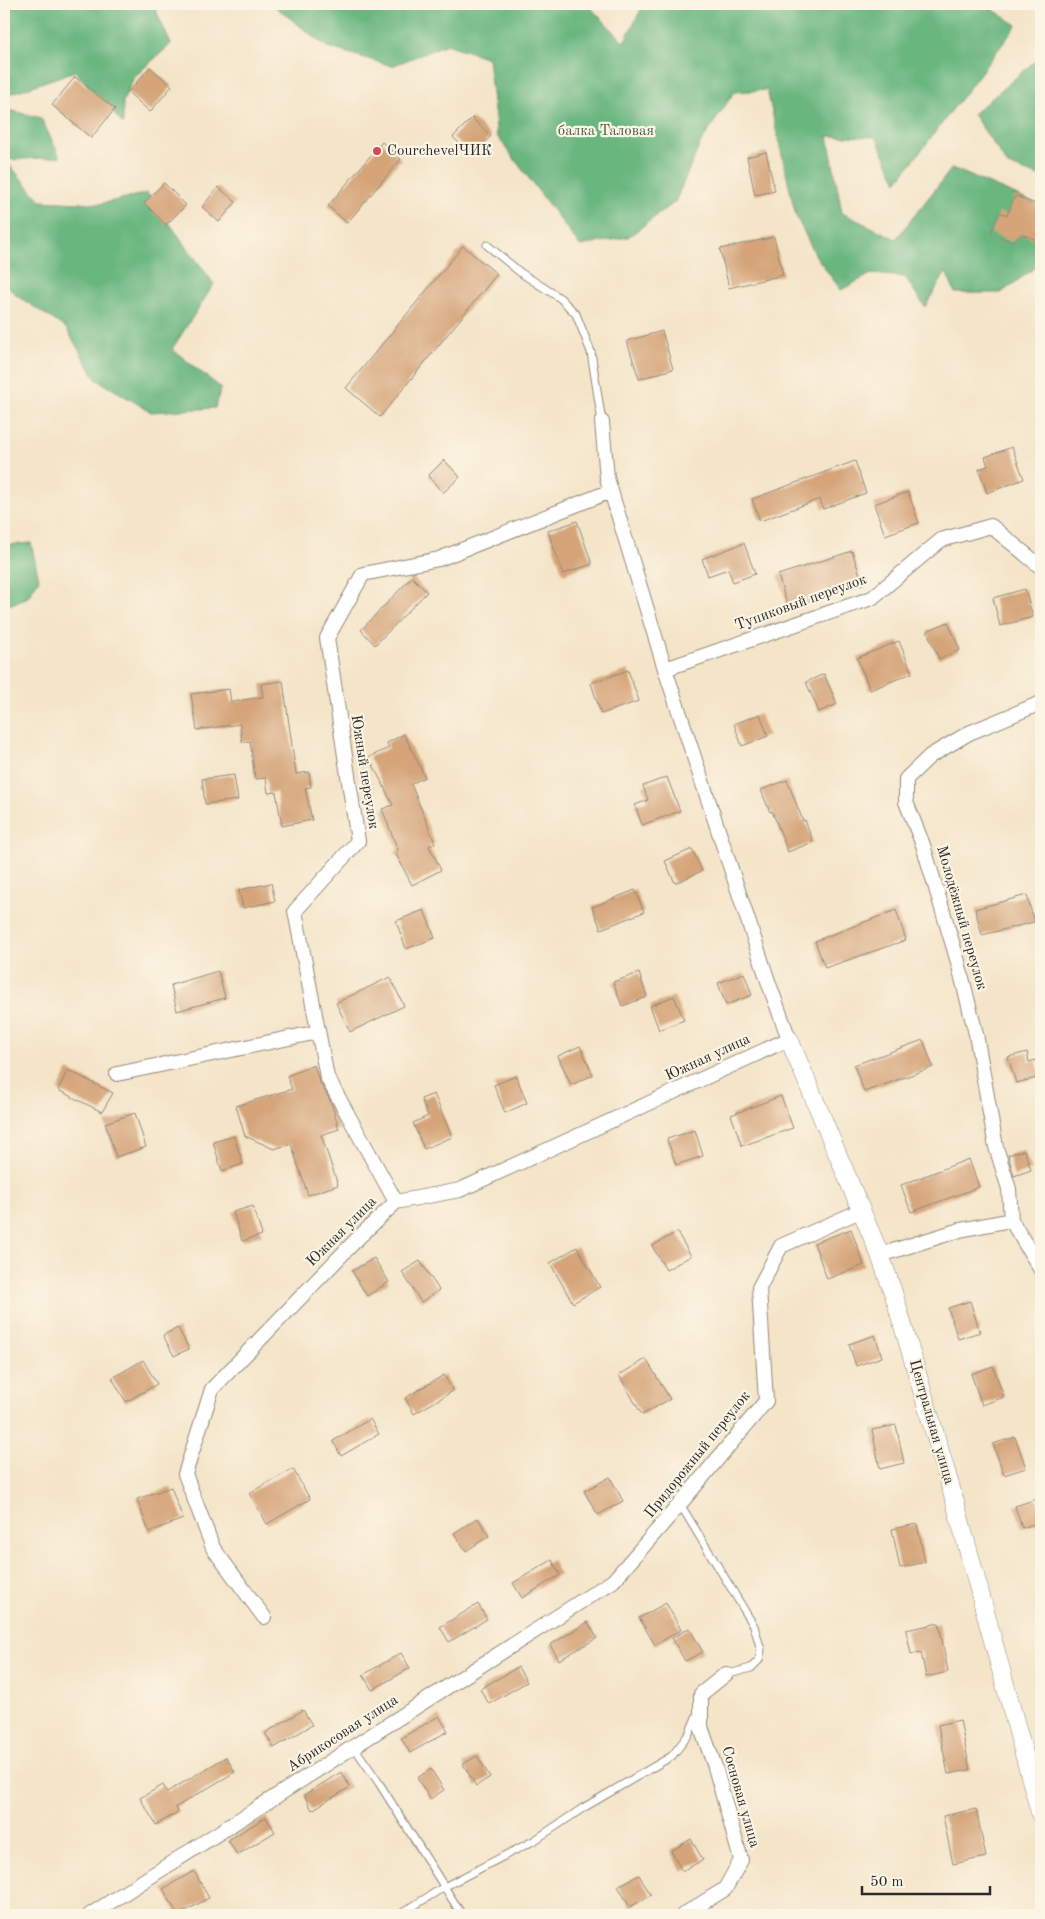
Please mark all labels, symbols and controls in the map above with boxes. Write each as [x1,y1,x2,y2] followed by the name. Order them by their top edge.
[558,124,654,139] park label: балка Таловая
[387,144,492,159] place label: CourсhevelЧИК
[371,145,383,157] marker: CourсhevelЧИК
[733,572,869,634] street label: Тупиковый переулок
[348,714,381,831] street label: Южный переулок
[933,844,989,992] street label: Молодёжный переулок
[663,1032,753,1084] street label: Южная улица
[304,1194,380,1270] street label: Южная улица
[906,1358,956,1487] street label: Центральная улица
[642,1388,754,1521] street label: Придорожный переулок
[285,1692,402,1775] street label: Абрикосовая улица
[718,1745,762,1850] street label: Сосновая улица
[862,1864,990,1896] scale bar
[870,1875,904,1890] text: 50 m

